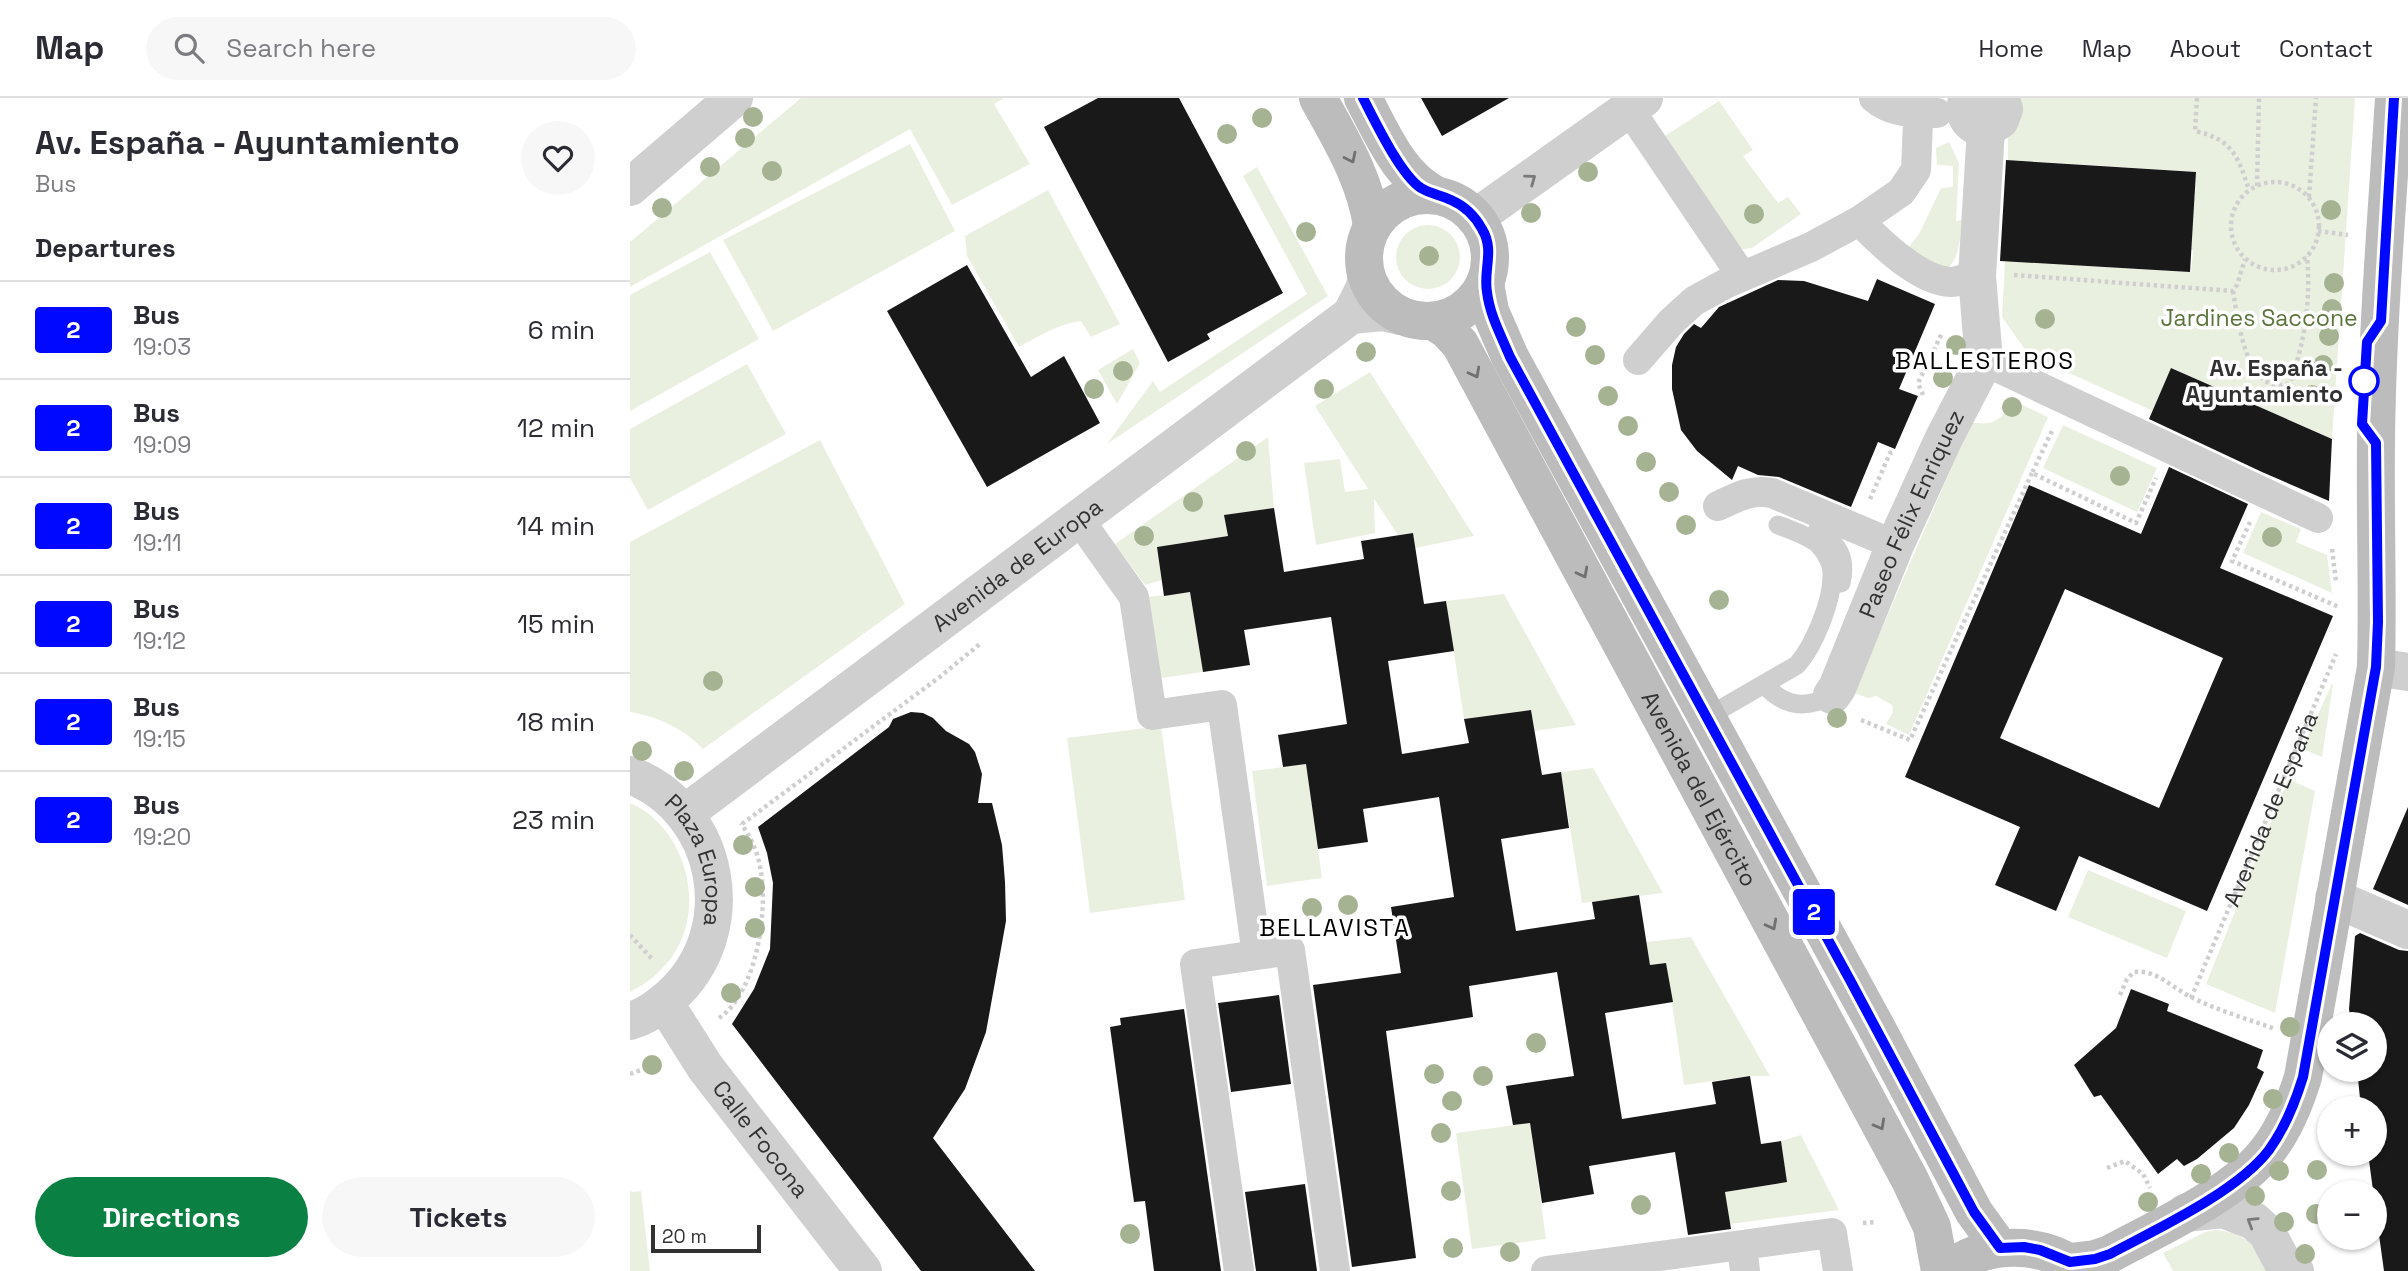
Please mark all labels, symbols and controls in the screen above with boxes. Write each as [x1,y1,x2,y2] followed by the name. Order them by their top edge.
[146,17,636,80] search box
[35,27,104,69] text: Map
[170,29,208,67] icon: search
[226,31,376,65] text: Search here
[1978,33,2044,64] text: Home
[2082,33,2132,64] text: Map
[2170,33,2241,64] text: About
[2279,33,2373,64] text: Contact
[521,121,595,195] button: heart
[35,122,460,164] text: Av. España - Ayuntamiento
[1342,151,1356,163] one-way arrow
[35,169,76,199] text: Bus
[1523,175,1536,187] one-way arrow
[35,231,176,265] text: Departures
[133,298,180,332] text: Bus
[2160,303,2358,333] park label: Jardines Saccone
[528,313,595,347] text: 6 min
[66,314,81,345] text: 2
[133,332,191,362] text: 19:03
[1895,345,2075,376] district label: BALLESTEROS
[2185,353,2343,409] place label: Av. España - Ayuntamiento
[1467,366,1481,378] one-way arrow
[2349,366,2379,396] marker: Av. España - Ayuntamiento
[133,396,180,430] text: Bus
[1852,405,1971,622] street label: Paseo Félix Enriquez
[517,411,595,445] text: 12 min
[66,412,81,443] text: 2
[133,430,191,460] text: 19:09
[926,491,1108,638] street label: Avenida de Europa
[133,494,180,528] text: Bus
[517,509,595,543] text: 14 min
[66,510,81,541] text: 2
[133,528,182,558] text: 19:11
[1575,566,1588,579] one-way arrow
[133,592,180,626] text: Bus
[517,607,595,641] text: 15 min
[66,608,81,639] text: 2
[133,626,186,656] text: 19:12
[1635,686,1764,892] street label: Avenida del Ejército
[133,690,180,724] text: Bus
[517,705,595,739] text: 18 min
[66,706,81,737] text: 2
[2216,707,2325,911] street label: Avenida de España
[133,724,186,754] text: 19:15
[658,787,729,929] street label: Plaza Europa
[133,788,180,822] text: Bus
[512,803,595,837] text: 23 min
[66,804,81,835] text: 2
[133,822,191,852] text: 19:20
[1791,889,1837,935] line badge: 2
[1807,896,1821,927] text: 2
[1259,912,1411,943] district label: BELLAVISTA
[1764,917,1777,930] one-way arrow
[2317,1012,2387,1250] map controls
[2317,1012,2387,1082] button: layers
[706,1074,816,1204] street label: Calle Focona
[2317,1096,2387,1166] button: +
[1872,1118,1885,1130] one-way arrow
[35,1177,308,1257] button: Directions
[322,1177,595,1257] button: Tickets
[2317,1180,2387,1250] button: −
[2246,1217,2259,1230] one-way arrow
[651,1222,761,1254] scale bar
[662,1224,707,1249] text: 20 m

